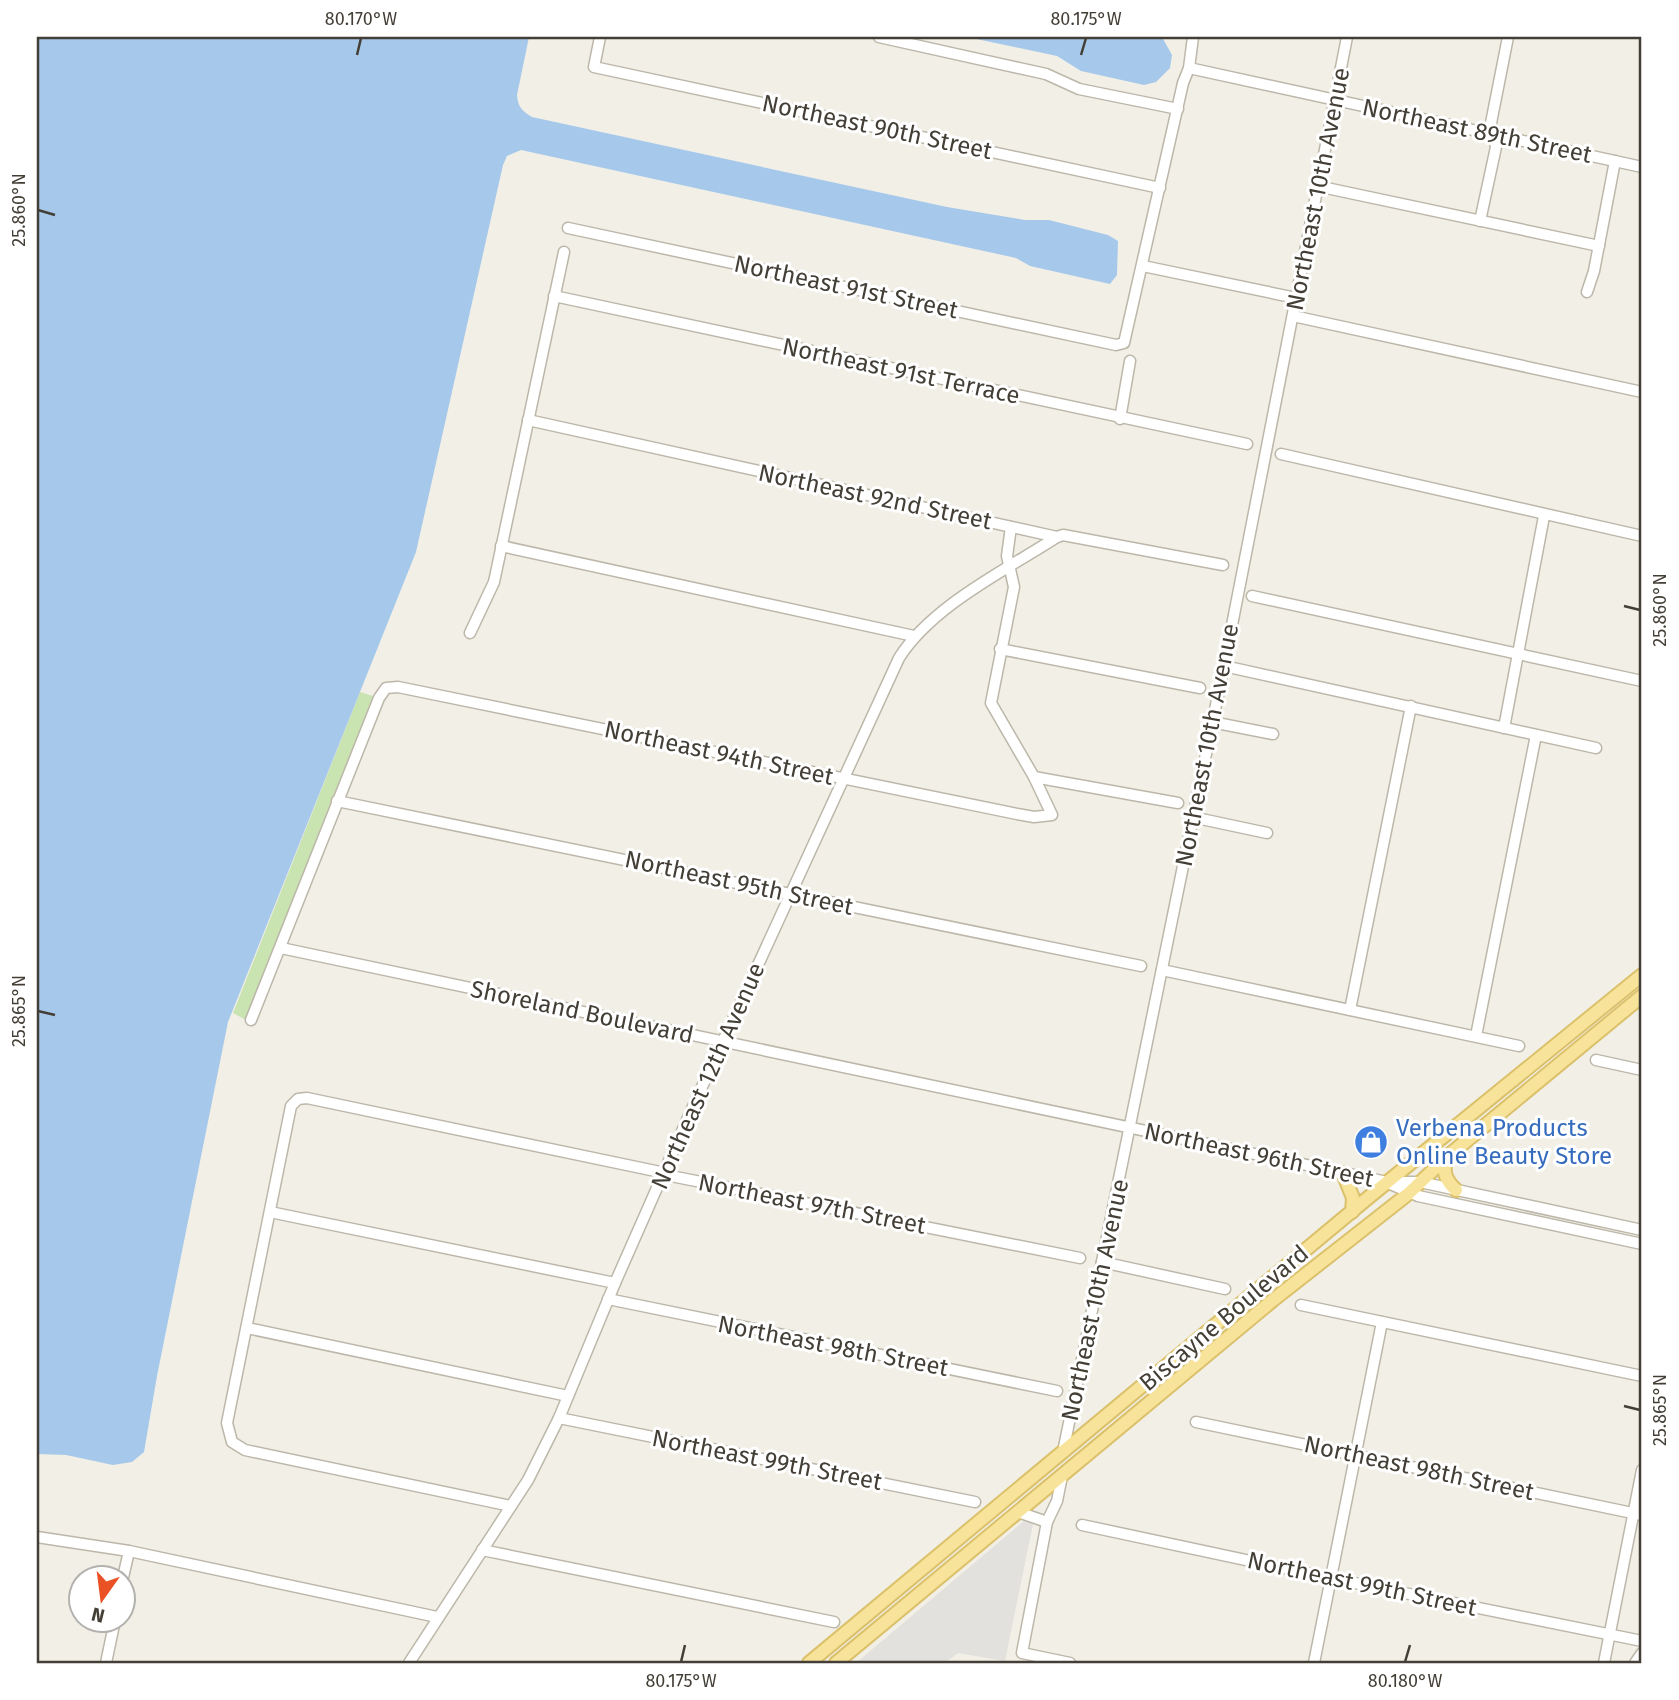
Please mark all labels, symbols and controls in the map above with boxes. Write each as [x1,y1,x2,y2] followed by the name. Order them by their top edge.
[325,8,397,30] text: 80.170°W
[1050,8,1122,30] text: 80.175°W
[1281,65,1355,313] street label: Northeast 10th Avenue
[759,89,995,165] street label: Northeast 90th Street
[1360,93,1595,169] street label: Northeast 89th Street
[8,173,30,247] text: 25.860°N
[732,250,961,324] street label: Northeast 91st Street
[780,332,1022,410] street label: Northeast 91st Terrace
[756,459,995,536] street label: Northeast 92nd Street
[1649,573,1671,647] text: 25.860°N
[1170,621,1244,869] street label: Northeast 10th Avenue
[602,715,836,791] street label: Northeast 94th Street
[622,845,856,921] street label: Northeast 95th Street
[645,958,771,1194] street label: Northeast 12th Avenue
[8,975,30,1047] text: 25.865°N
[468,975,696,1049] street label: Shoreland Boulevard
[1396,1114,1612,1170] place label: Verbena Products Online Beauty Store
[1142,1117,1377,1193] street label: Northeast 96th Street
[1352,1123,1390,1161] shop icon: Verbena Products Online Beauty Store
[696,1168,929,1240] street label: Northeast 97th Street
[1056,1176,1134,1424] street label: Northeast 10th Avenue
[1134,1239,1314,1397] street label: Biscayne Boulevard
[715,1310,951,1382] street label: Northeast 98th Street
[1649,1374,1671,1446] text: 25.865°N
[650,1424,885,1496] street label: Northeast 99th Street
[1301,1430,1537,1506] street label: Northeast 98th Street
[1245,1546,1480,1622] street label: Northeast 99th Street
[66,1564,136,1634] north arrow
[89,1602,107,1628] text: N
[645,1670,717,1692] text: 80.175°W
[1368,1670,1442,1692] text: 80.180°W

